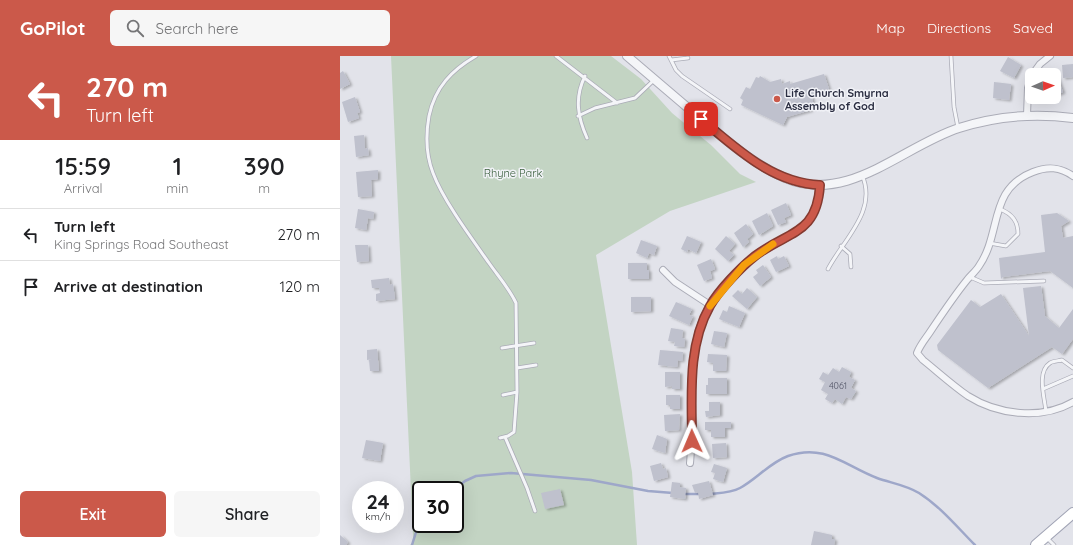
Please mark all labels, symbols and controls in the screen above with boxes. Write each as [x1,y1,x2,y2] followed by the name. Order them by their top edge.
[110,10,390,46] search box
[20,16,86,40] text: GoPilot
[124,17,146,39] icon: search
[156,19,238,38] text: Search here
[876,19,905,37] text: Map
[927,19,991,37] text: Directions
[1013,19,1053,37] text: Saved
[1025,68,1061,104] north arrow
[1025,68,1061,104] map controls
[86,69,168,104] text: 270 m
[20,72,72,124] icon: left
[785,86,889,113] place label: Life Church Smyrna Assembly of God
[772,94,782,104] marker: Life Church Smyrna Assembly of God
[684,102,718,136] pin
[86,104,154,127] text: Turn left
[690,108,712,130] icon: arrive
[55,151,111,181] text: 15:59
[173,151,182,181] text: 1
[244,151,285,181] text: 390
[484,166,542,180] park label: Rhyne Park
[64,180,103,196] text: Arrival
[166,180,188,196] text: min
[258,180,270,196] text: m
[54,217,116,236] text: Turn left
[20,224,42,246] icon: left
[278,225,320,244] text: 270 m
[54,236,229,252] text: King Springs Road Southeast
[20,276,42,298] icon: arrive
[54,277,203,296] text: Arrive at destination
[279,277,320,296] text: 120 m
[829,380,847,391] house number: 4061
[671,420,713,462] position arrow
[412,481,464,533] speed limit sign: 30
[366,489,390,514] text: 24
[20,491,166,537] button: Exit
[174,491,320,537] button: Share
[365,510,391,523] text: km/h

